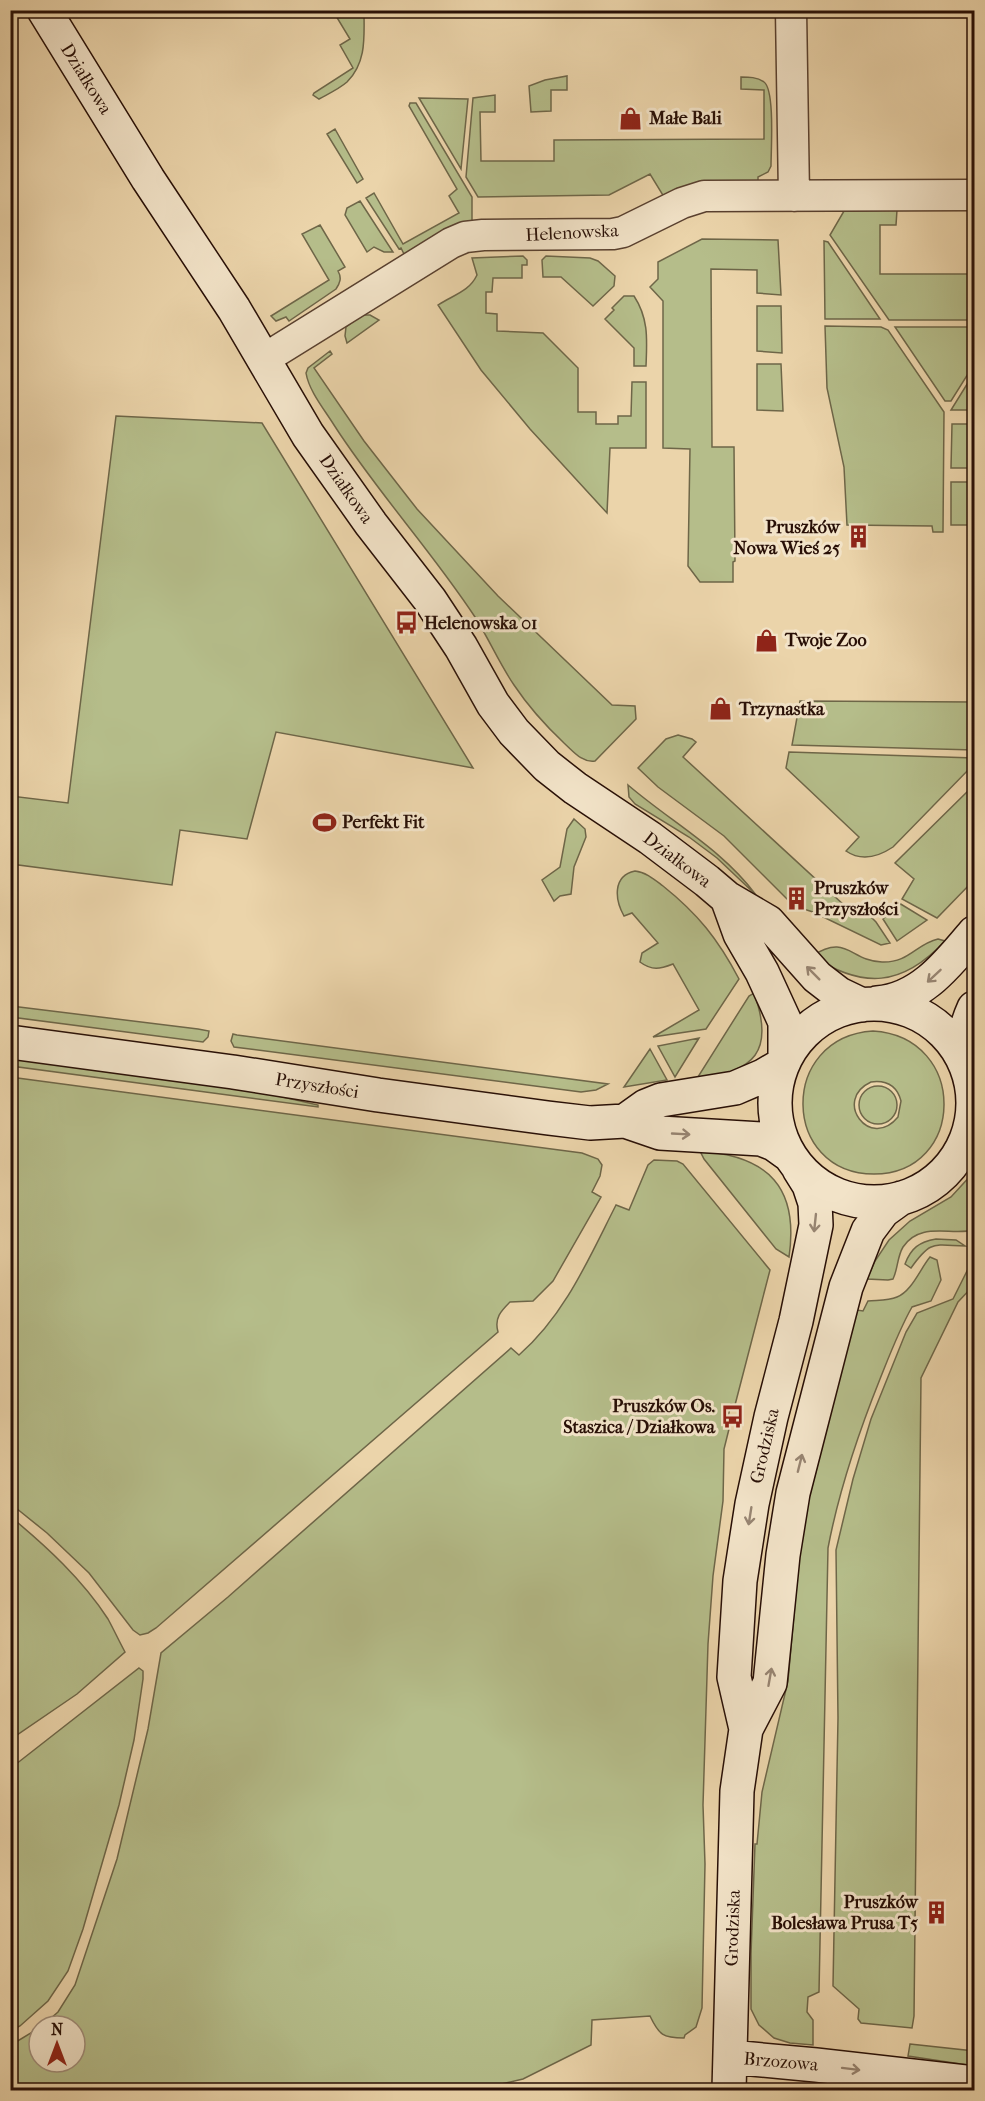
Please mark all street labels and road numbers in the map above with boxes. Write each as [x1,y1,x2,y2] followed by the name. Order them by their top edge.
[56,40,116,119] street label: Działkowa
[525,220,620,246] street label: Helenowska
[315,450,378,528] street label: Działkowa
[639,828,716,893] street label: Działkowa
[274,1069,361,1103] street label: Przyszłości
[746,1406,784,1486] street label: Grodziska
[721,1889,745,1967] street label: Grodziska
[743,2048,820,2076] street label: Brzozowa

